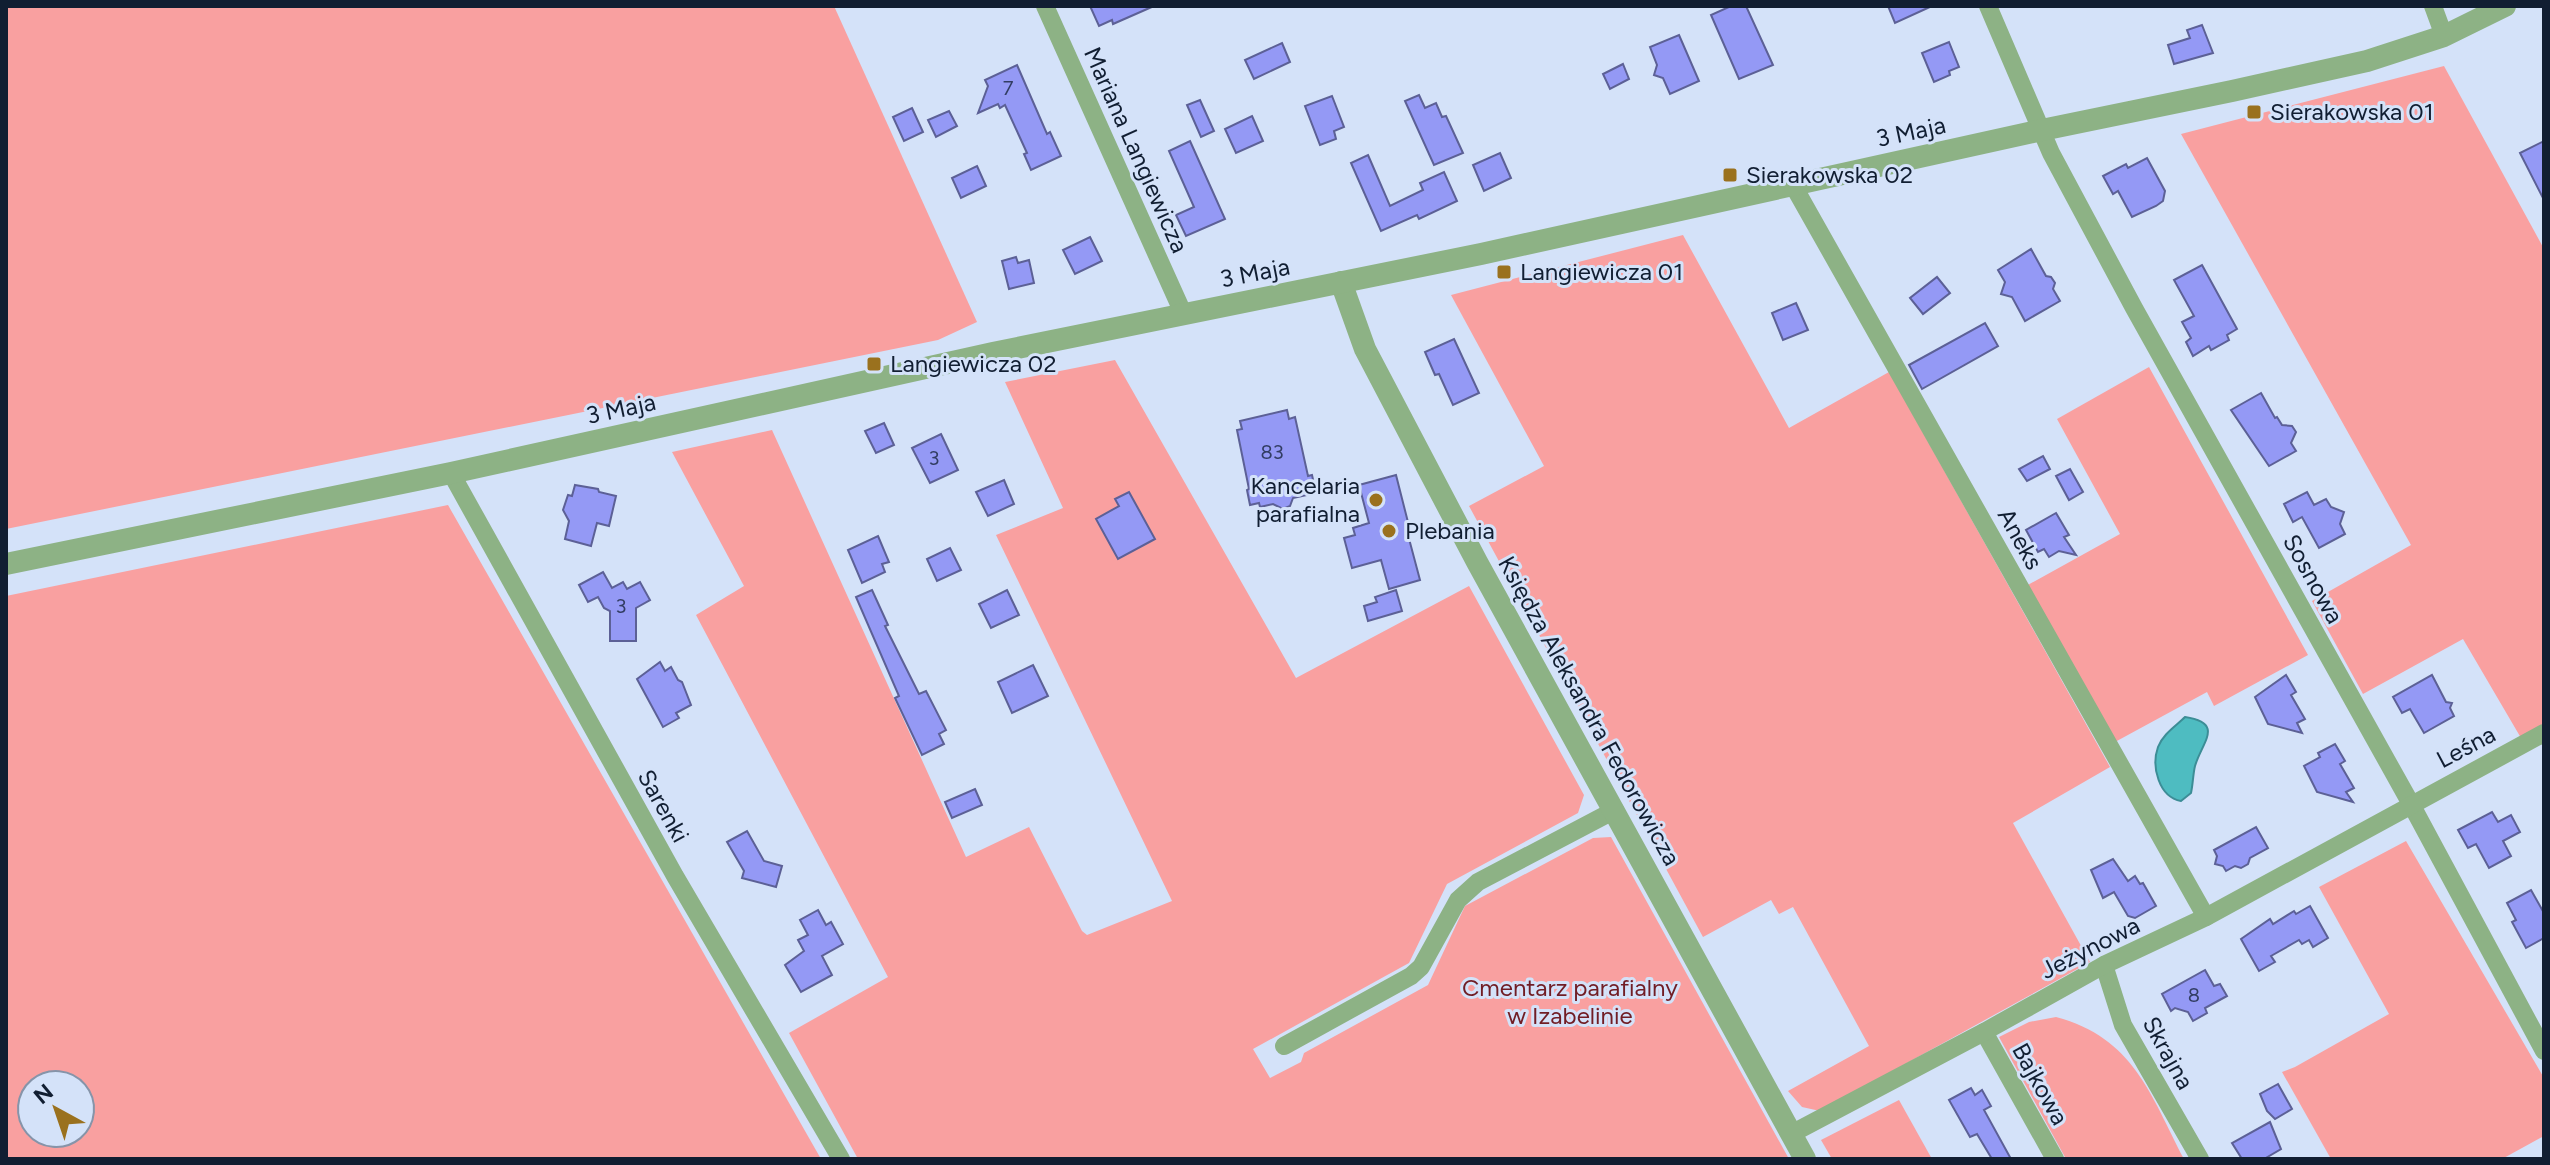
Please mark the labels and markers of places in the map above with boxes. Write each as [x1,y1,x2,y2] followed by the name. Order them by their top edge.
[2270,97,2434,126] place label: Sierakowska 01
[2245,103,2263,121] marker: Sierakowska 01
[1746,160,1913,189] place label: Sierakowska 02
[1721,166,1739,184] marker: Sierakowska 02
[1520,257,1683,286] place label: Langiewicza 01
[1495,263,1513,281] marker: Langiewicza 01
[890,349,1057,378] place label: Langiewicza 02
[865,355,883,373] marker: Langiewicza 02
[1250,471,1360,528] place label: Kancelaria parafialna
[1367,491,1385,509] marker: Kancelaria parafialna
[1405,516,1495,545] place label: Plebania
[1380,522,1398,540] marker: Plebania

